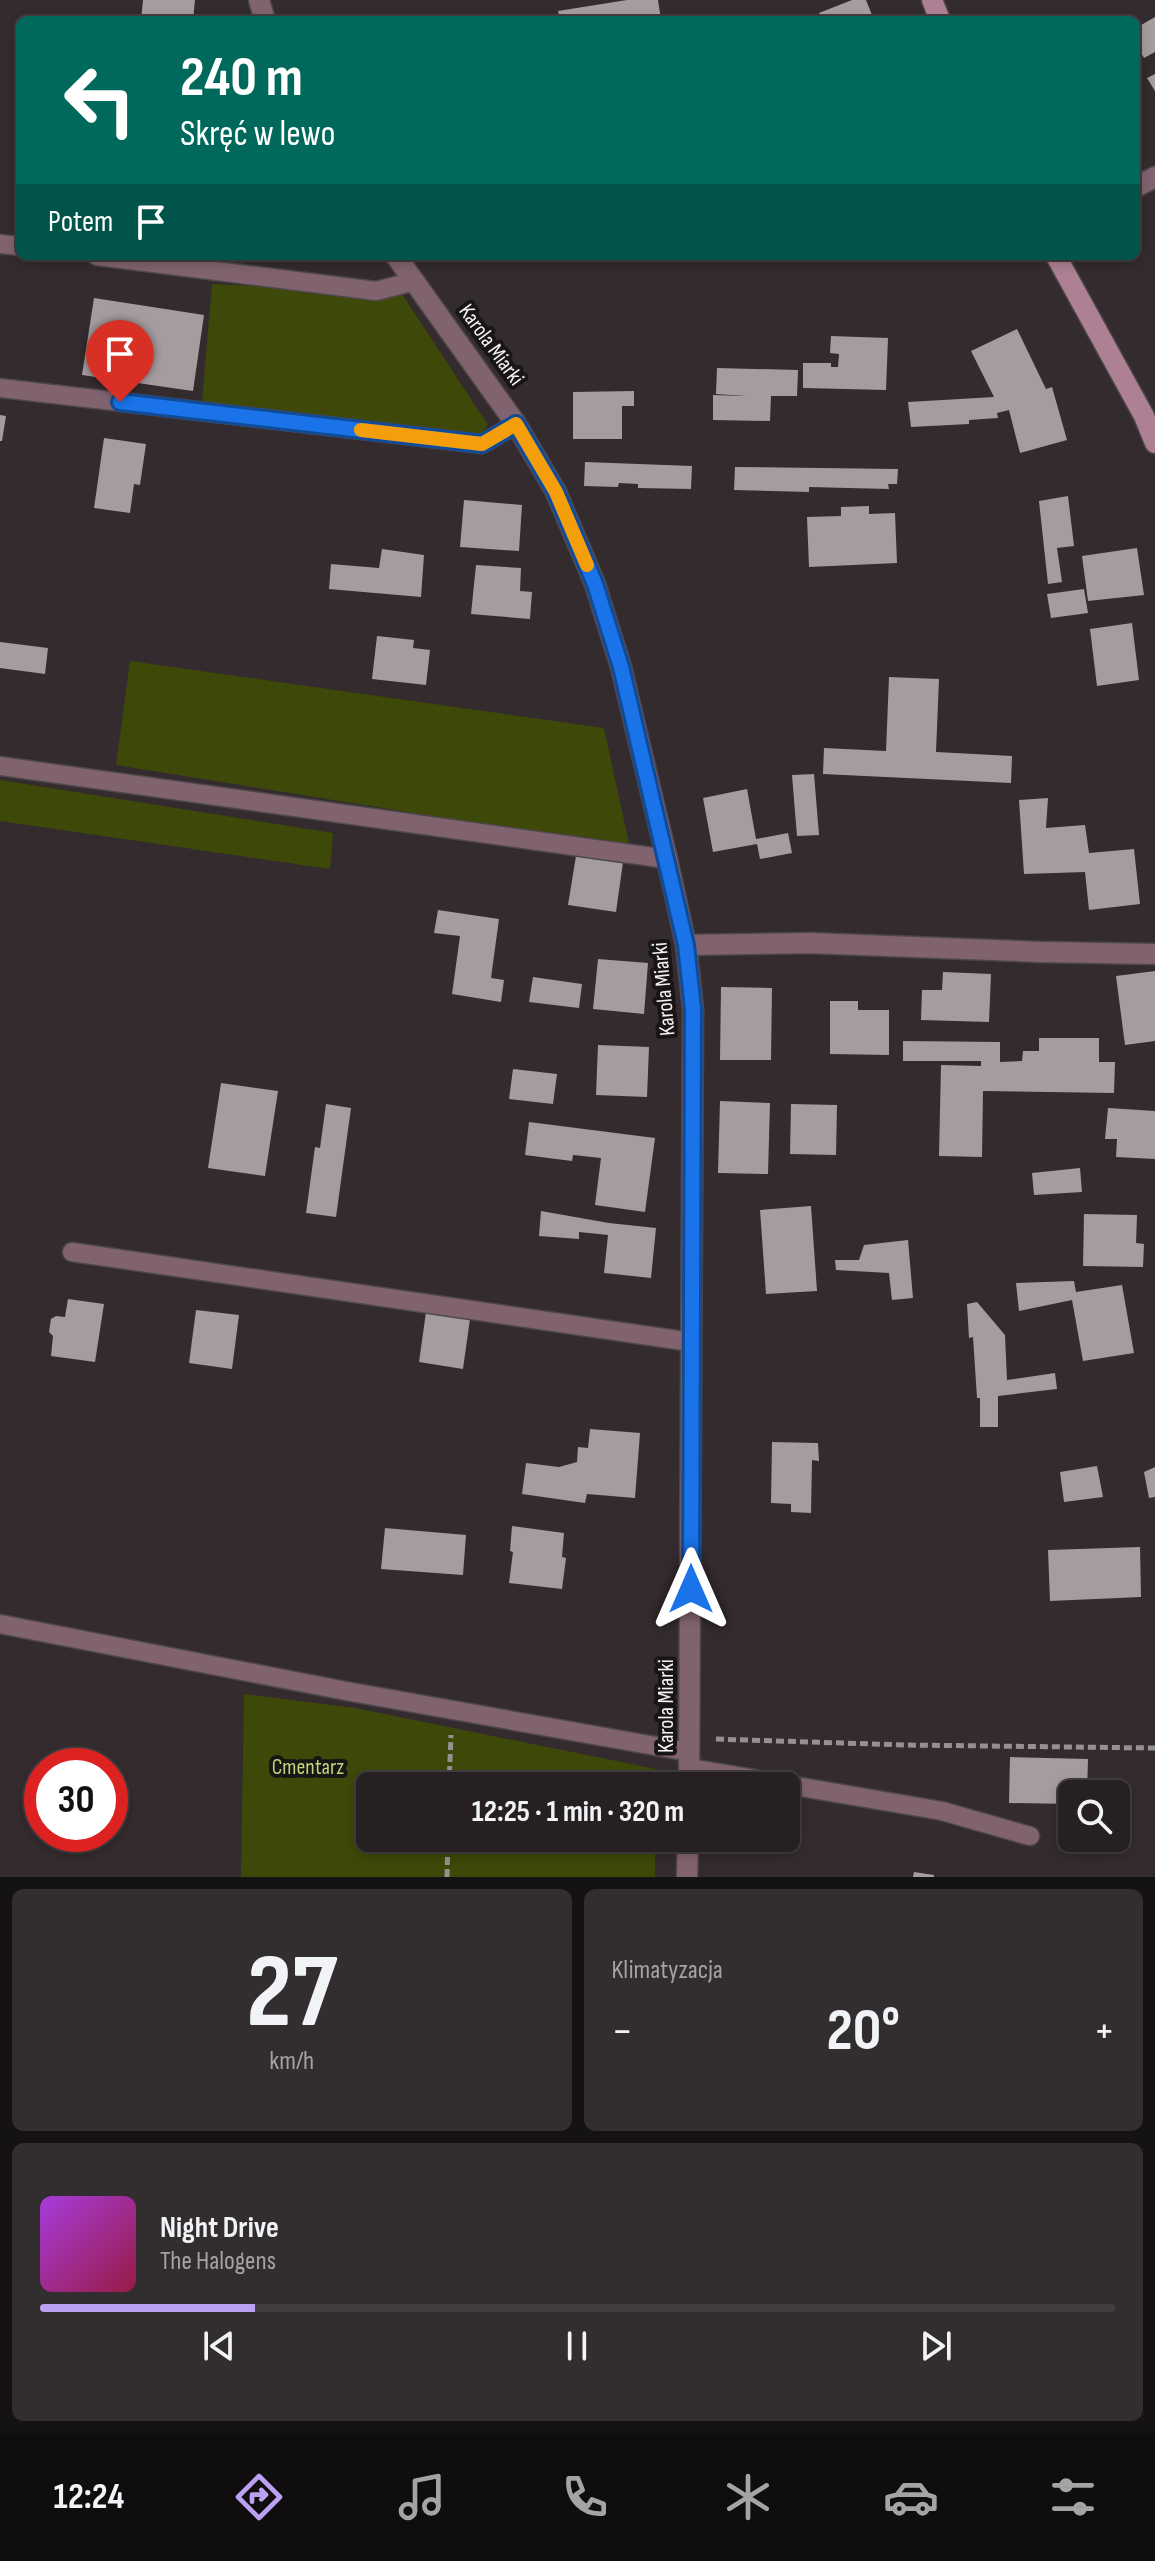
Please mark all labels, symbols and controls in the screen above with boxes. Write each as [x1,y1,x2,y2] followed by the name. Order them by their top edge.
[180,45,303,112] text: 240 m
[48,48,152,152] icon: left
[180,113,335,156] text: Skręć w lewo
[129,200,173,244] icon: arrive
[48,204,113,240] text: Potem
[452,299,530,391] street label: Karola Miarki
[86,320,154,402] pin
[98,332,142,376] icon: arrive
[646,941,682,1037] street label: Karola Miarki
[649,1547,733,1631] position arrow
[653,1659,680,1753] street label: Karola Miarki
[24,1748,128,1852] speed limit sign: 30
[272,1754,344,1781] park label: Cmentarz
[1058,1780,1130,1852] map controls
[1058,1780,1130,1852] button: search
[472,1794,684,1830] text: 12:25 · 1 min · 320 m
[246,1931,337,2056] text: 27
[612,1955,723,1986] text: Klimatyzacja
[826,1995,900,2067] text: 20°
[612,2005,633,2058] text: −
[1093,2005,1115,2058] text: +
[269,2046,314,2077] text: km/h
[160,2210,279,2246] text: Night Drive
[160,2246,276,2277] text: The Halogens
[197,2324,241,2368] icon: previous
[555,2324,599,2368] icon: pause
[914,2324,958,2368] icon: next
[231,2469,287,2525] icon: directions
[394,2469,450,2525] icon: music
[557,2469,613,2525] icon: phone
[720,2469,776,2525] icon: climate
[883,2469,939,2525] icon: car
[1045,2469,1101,2525] icon: filters
[53,2476,124,2519] text: 12:24

